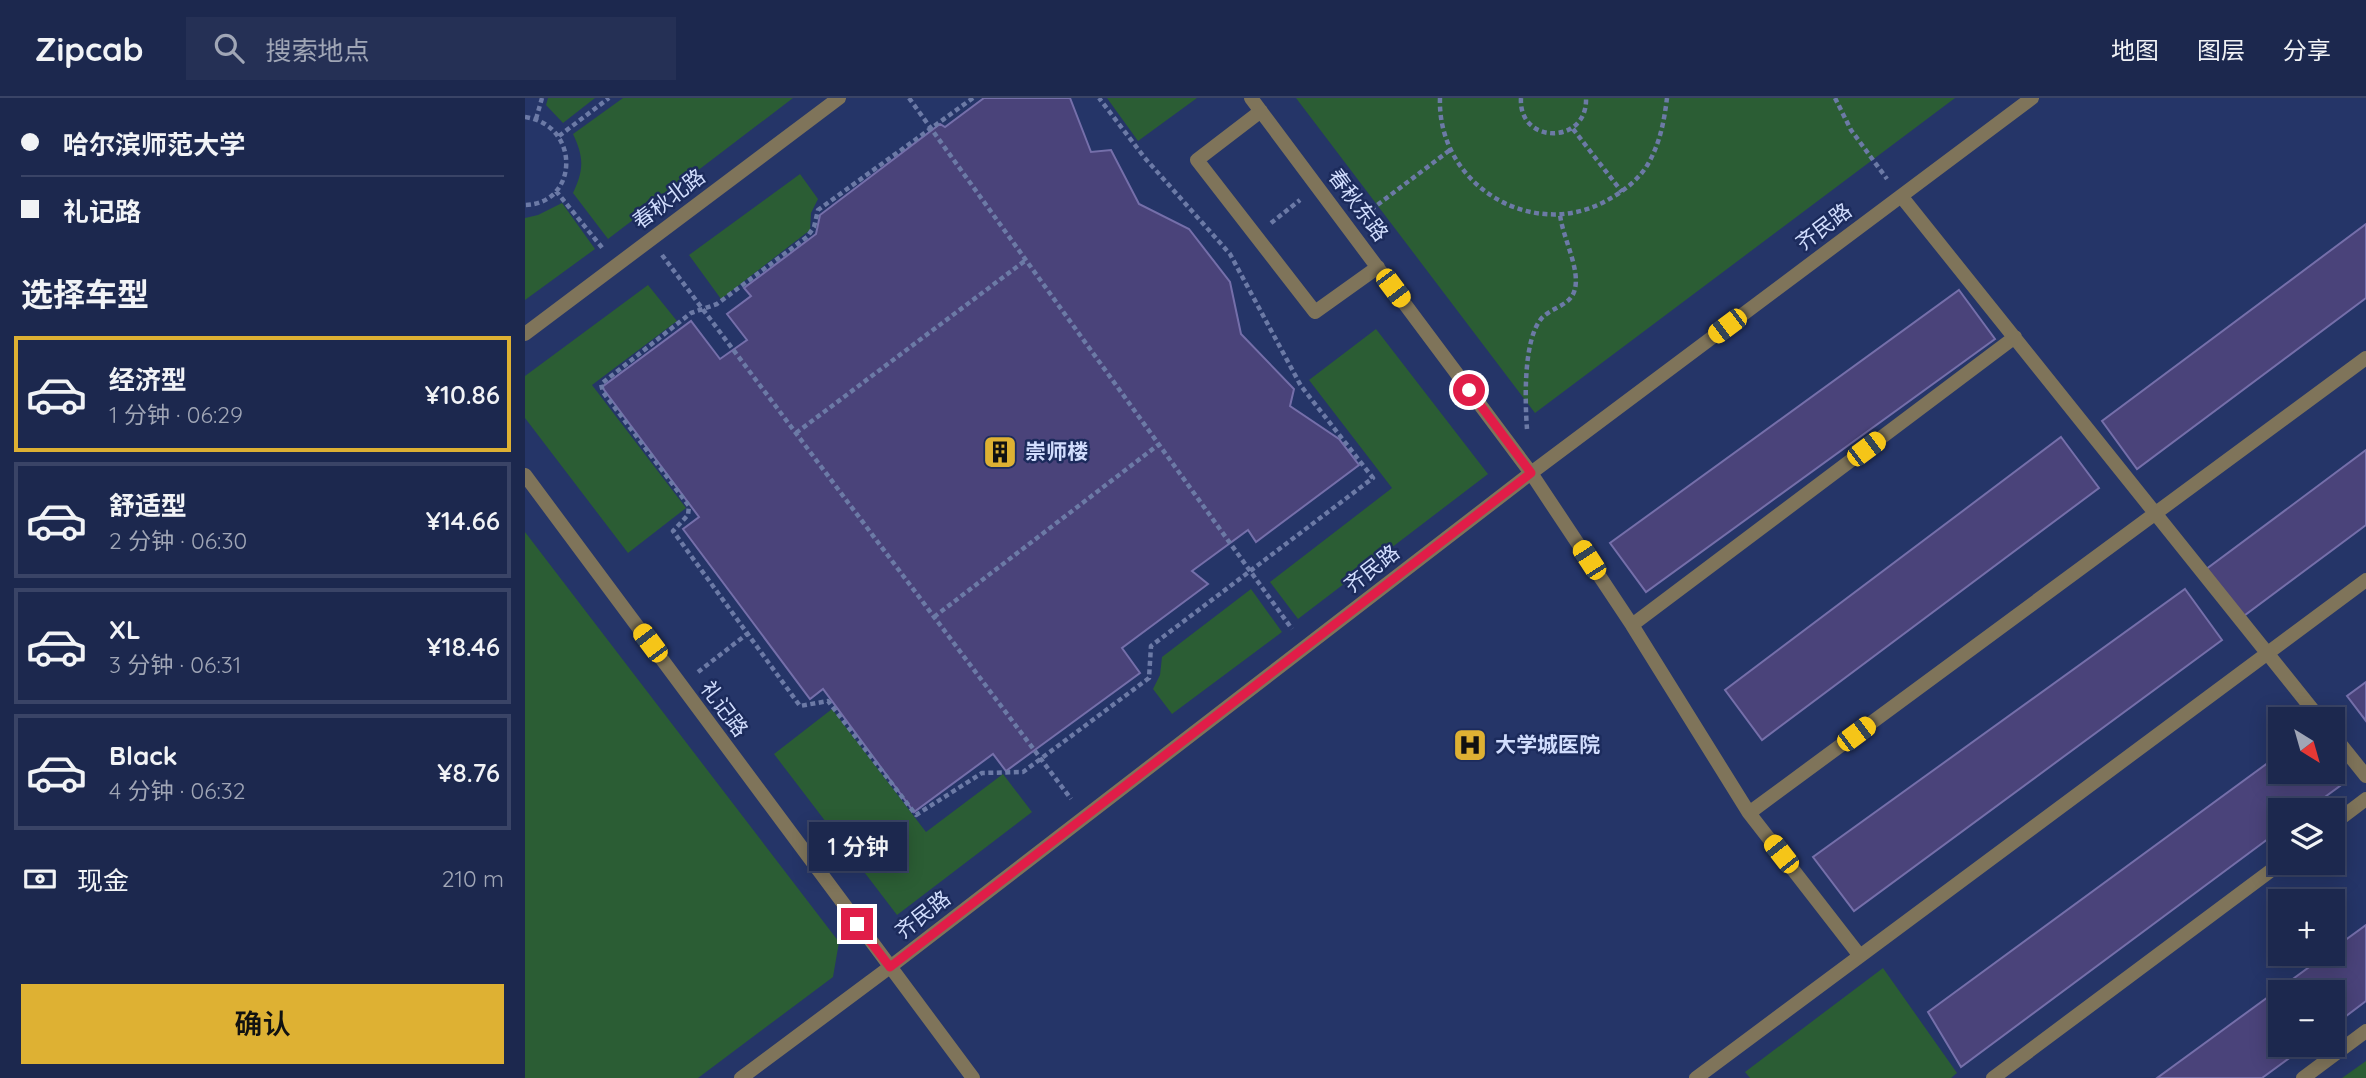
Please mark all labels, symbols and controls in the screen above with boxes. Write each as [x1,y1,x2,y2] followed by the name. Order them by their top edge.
[186,17,676,80] search box
[35,28,144,69] text: Zipcab
[210,29,248,67] icon: search
[266,34,370,67] text: 搜索地点
[2111,35,2159,65] text: 地图
[2197,35,2245,65] text: 图层
[2283,35,2331,65] text: 分享
[63,128,245,161] text: 哈尔滨师范大学
[627,163,710,234] street label: 春秋北路
[1323,163,1394,246] street label: 春秋东路
[63,195,141,228] text: 礼记路
[1790,197,1856,256] street label: 齐民路
[1372,265,1415,311] car
[21,274,149,314] text: 选择车型
[1704,305,1751,347] car
[25,363,88,426] icon: car
[109,363,187,396] text: 经济型
[1453,374,1485,406] route start
[425,378,500,411] text: ¥10.86
[109,400,243,429] text: 1 分钟 · 06:29
[1843,428,1890,470] car
[981,433,1019,471] building icon: 崇师楼
[1025,438,1088,464] place label: 崇师楼
[25,489,88,552] icon: car
[109,489,187,522] text: 舒适型
[426,504,500,537] text: ¥14.66
[109,526,247,555] text: 2 分钟 · 06:30
[1569,537,1610,583] car
[1339,539,1404,598] street label: 齐民路
[109,613,141,646] text: XL
[25,615,88,678] icon: car
[629,620,672,666] car
[427,630,500,663] text: ¥18.46
[109,650,241,679] text: 3 分钟 · 06:31
[695,675,754,741] street label: 礼记路
[2268,707,2345,784] north arrow
[2268,707,2345,1057] map controls
[1833,713,1880,755] car
[1451,726,1489,764] hospital icon: 大学城医院
[1495,731,1600,757] place label: 大学城医院
[109,739,178,772] text: Black
[25,741,88,804] icon: car
[437,756,500,789] text: ¥8.76
[109,776,246,805] text: 4 分钟 · 06:32
[2268,798,2345,875] button: layers
[808,822,906,872] callout: 1 分钟
[1760,831,1803,877] car
[827,832,889,861] text: 1 分钟
[21,860,59,898] icon: cash
[77,864,129,897] text: 现金
[442,864,504,893] text: 210 m
[890,885,955,944] street label: 齐民路
[2268,889,2345,966] button: +
[841,908,873,940] route end
[2268,980,2345,1057] button: −
[21,984,504,1064] button: 确认

